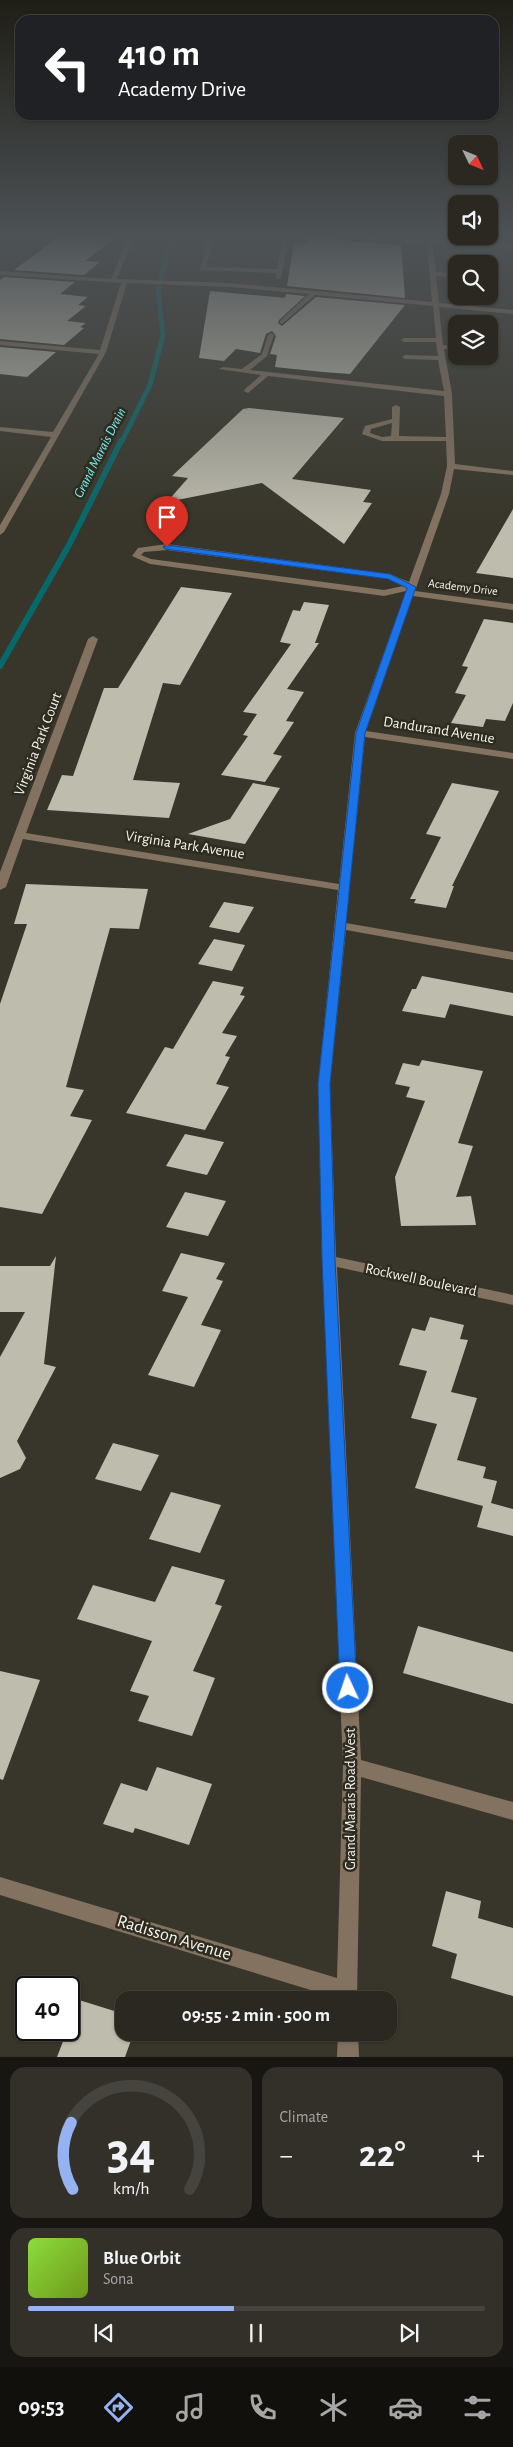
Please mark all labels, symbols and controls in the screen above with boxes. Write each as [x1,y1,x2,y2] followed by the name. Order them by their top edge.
[35,35,100,100] icon: left
[118,37,200,72] text: 410 m
[118,78,246,100] text: Academy Drive
[448,135,498,185] north arrow
[448,135,498,365] map controls
[448,195,498,245] button: sound
[448,255,498,305] button: search
[448,315,498,365] button: layers
[71,406,129,500] water label: Grand Marais Drain
[146,496,188,547] pin
[153,503,181,531] icon: arrive
[427,577,498,598] street label: Academy Drive
[11,690,65,798] street label: Virginia Park Court
[382,714,496,746] street label: Dandurand Avenue
[124,828,246,862] street label: Virginia Park Avenue
[364,1261,478,1299] street label: Rockwell Boulevard
[321,1661,373,1713] position arrow
[343,1728,358,1870] street label: Grand Marais Road West
[115,1912,233,1964] street label: Radisson Avenue
[15,1976,80,2041] speed limit sign: 40
[182,2006,330,2025] text: 09:55 · 2 min · 500 m
[280,2109,328,2125] text: Climate
[106,2126,155,2178] text: 34
[359,2136,406,2174] text: 22°
[280,2142,293,2170] text: −
[472,2142,485,2170] text: +
[112,2180,149,2198] text: km/h
[103,2249,181,2268] text: Blue Orbit
[103,2271,134,2287] text: Sona
[90,2319,118,2347] icon: previous
[242,2319,270,2347] icon: pause
[395,2319,423,2347] icon: next
[101,2390,136,2425] icon: directions
[173,2390,208,2425] icon: music
[245,2390,280,2425] icon: phone
[316,2390,351,2425] icon: climate
[388,2390,423,2425] icon: car
[460,2390,495,2425] icon: filters
[18,2396,64,2418] text: 09:53

